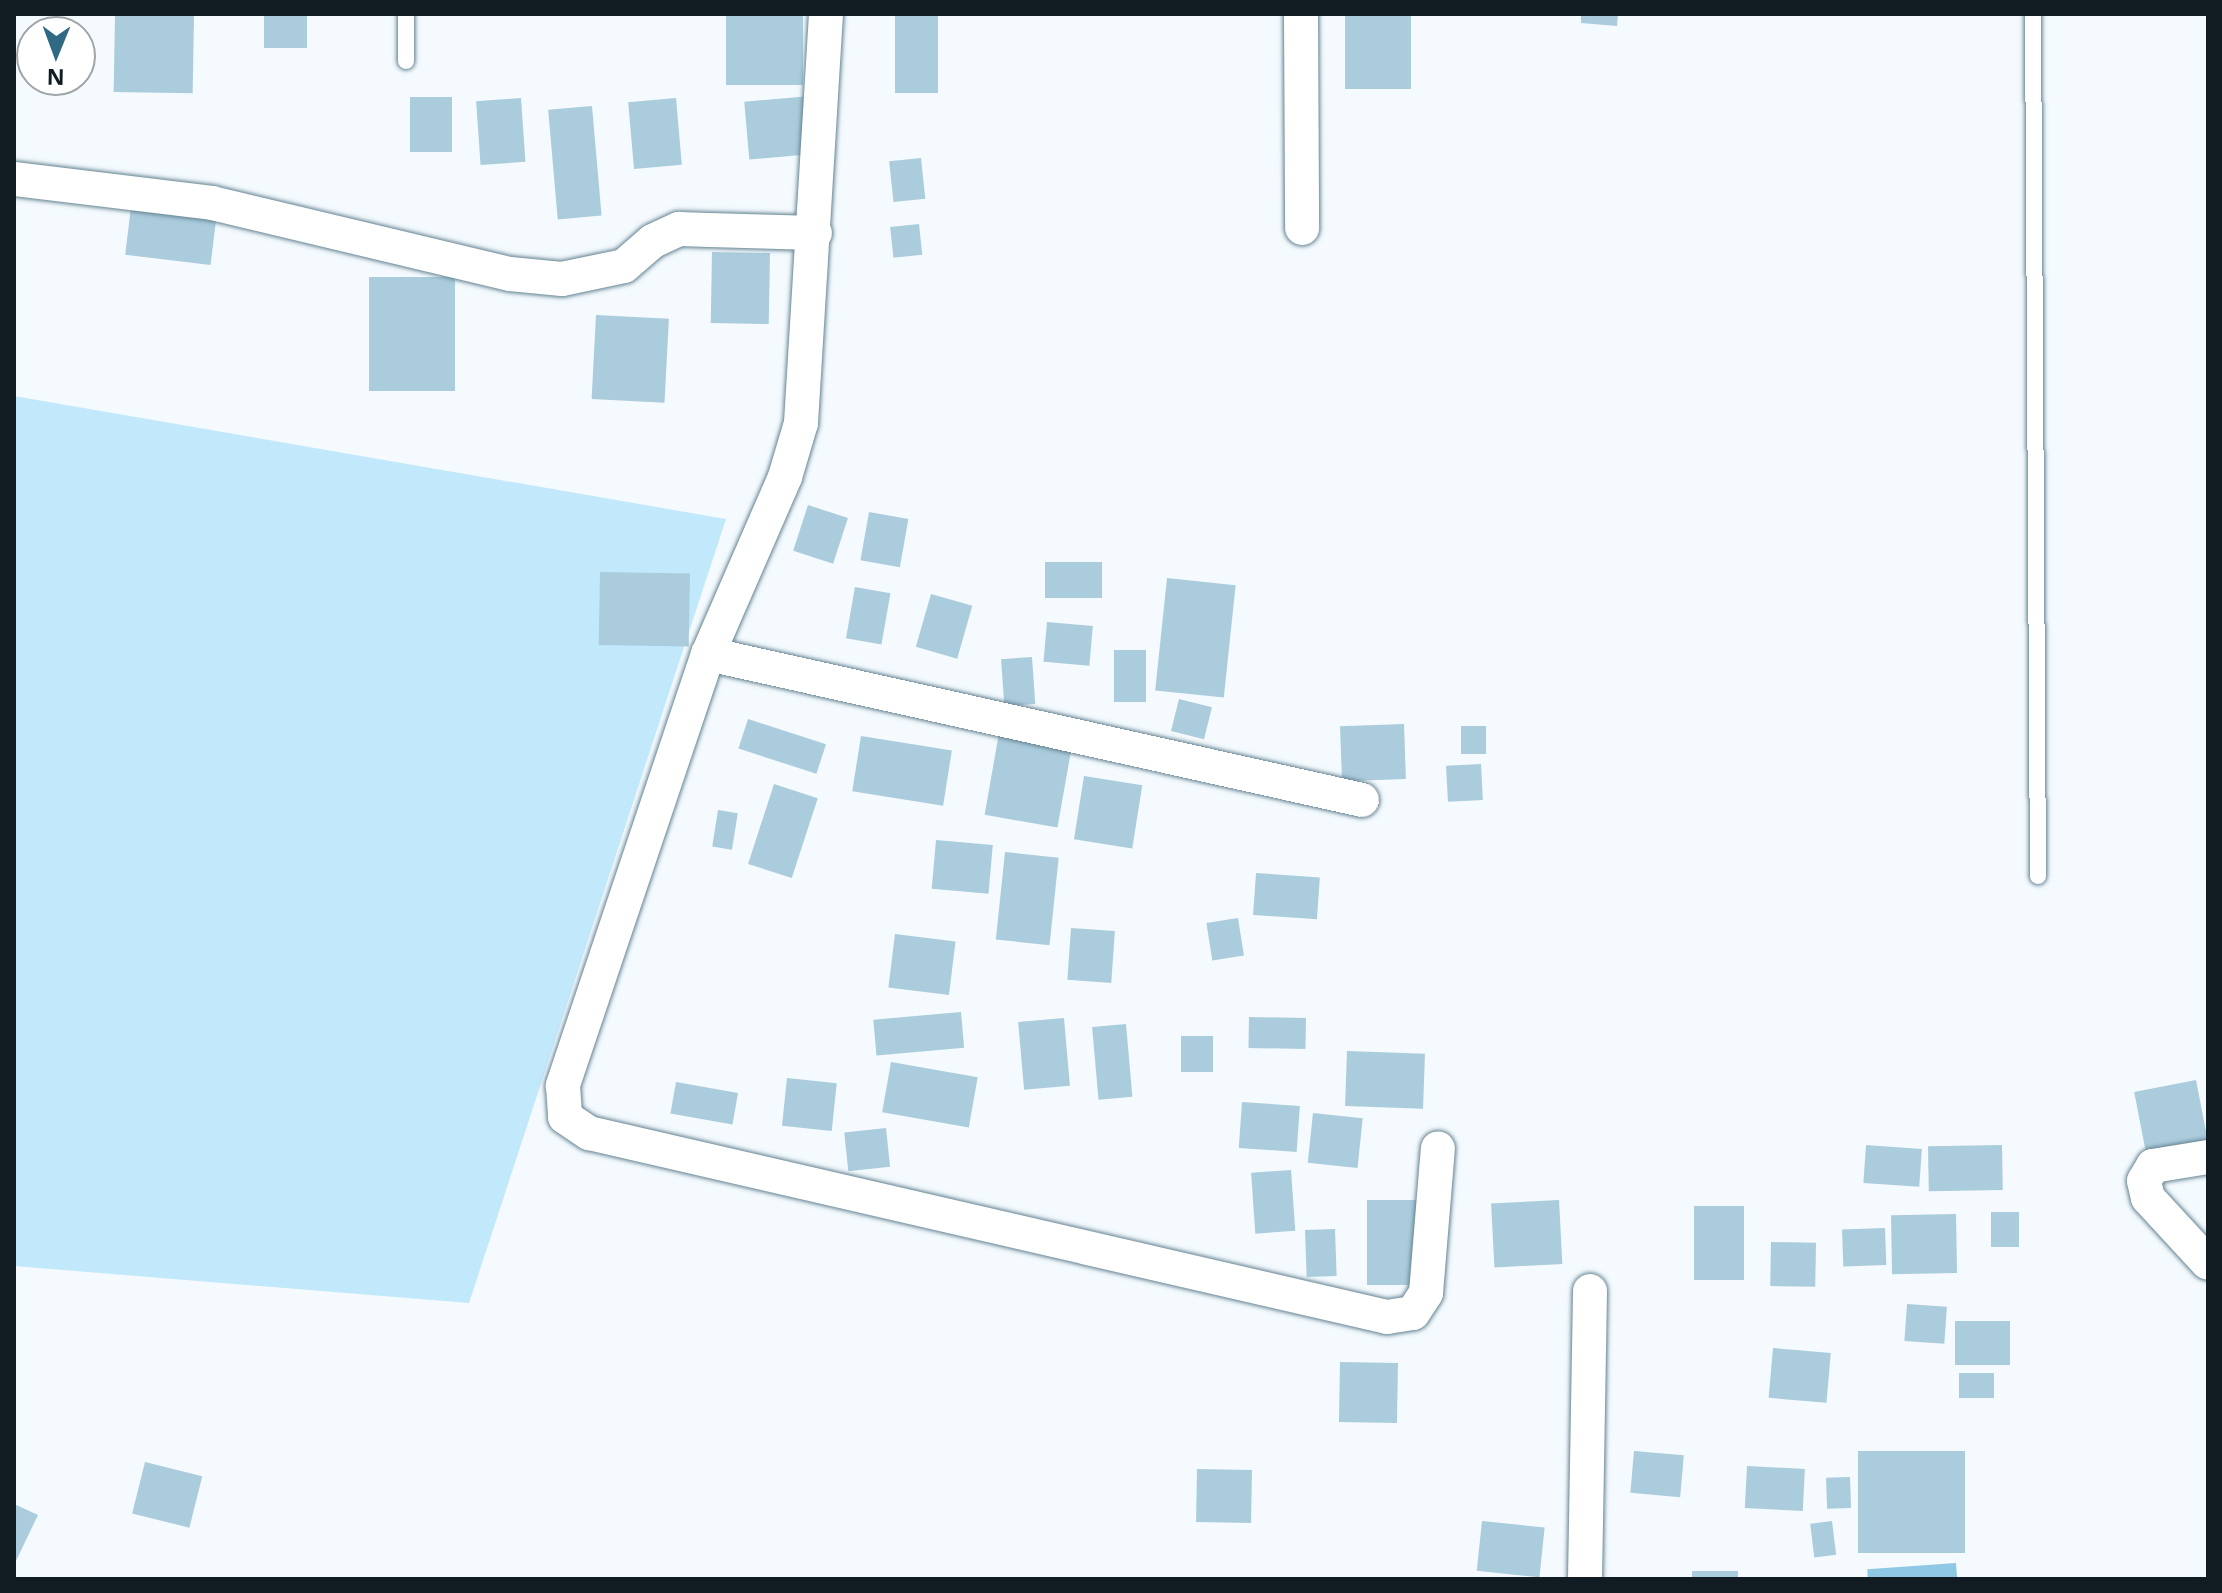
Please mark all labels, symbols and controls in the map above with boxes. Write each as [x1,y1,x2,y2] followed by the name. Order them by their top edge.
[16,16,96,96] north arrow
[46,63,65,93] text: N

